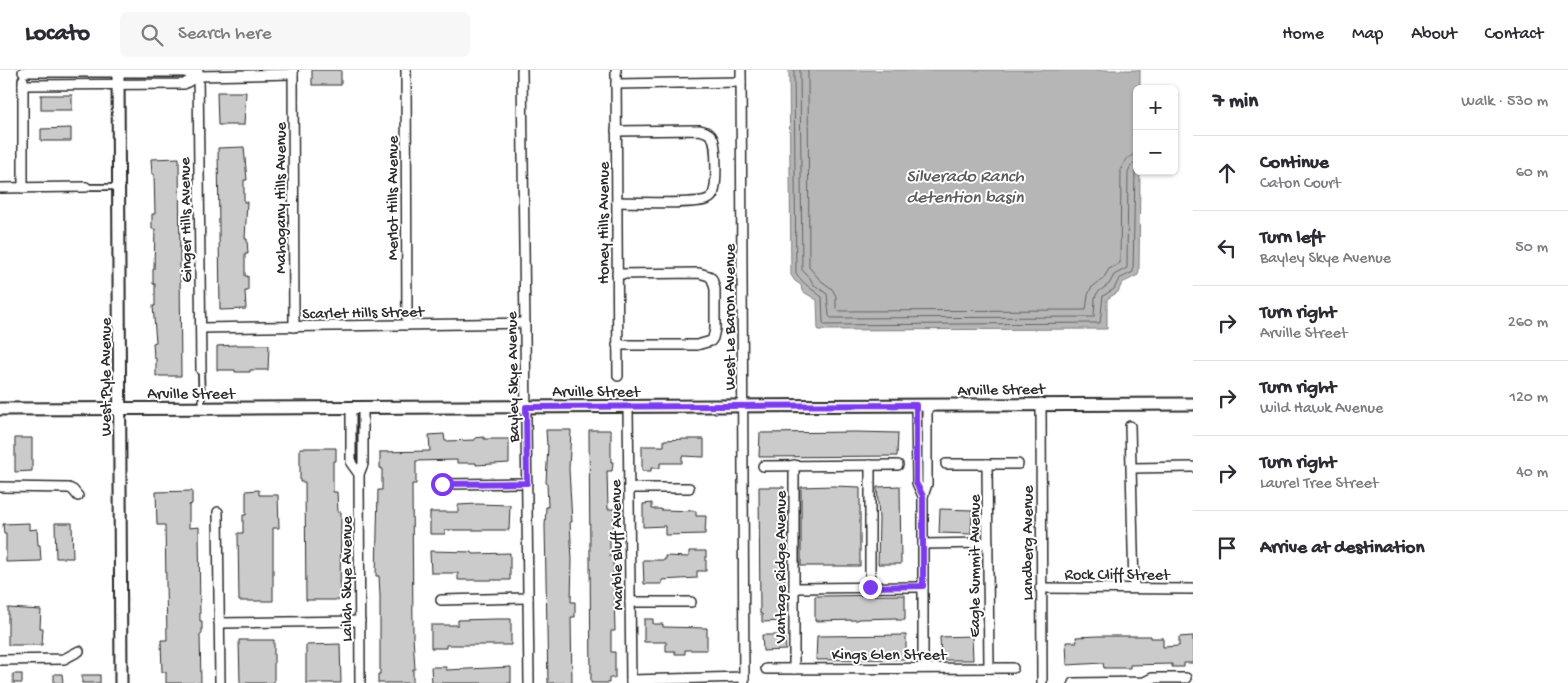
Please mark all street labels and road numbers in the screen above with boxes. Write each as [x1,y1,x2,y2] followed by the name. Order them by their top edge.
[273,121,292,274] street label: Mahogany Hills Avenue
[385,135,404,260] street label: Merlot Hills Avenue
[177,156,198,283] street label: Ginger Hills Avenue
[596,161,615,284] street label: Honey Hills Avenue
[722,243,741,390] street label: West Le Baron Avenue
[302,304,425,325] street label: Scarlet Hills Street
[504,311,525,444] street label: Bayley Skye Avenue
[98,317,117,436] street label: West Pyle Avenue
[957,381,1046,402] street label: Arville Street
[552,384,641,403] street label: Arville Street
[147,386,236,405] street label: Arville Street
[608,479,629,610] street label: Marble Bluff Avenue
[1020,485,1039,601] street label: Landberg Avenue
[773,490,792,644] street label: Vantage Ridge Avenue
[967,494,986,638] street label: Eagle Summit Avenue
[339,515,358,642] street label: Lailah Skye Avenue
[1065,567,1171,586] street label: Rock Cliff Street
[832,647,948,666] street label: Kings Glen Street

